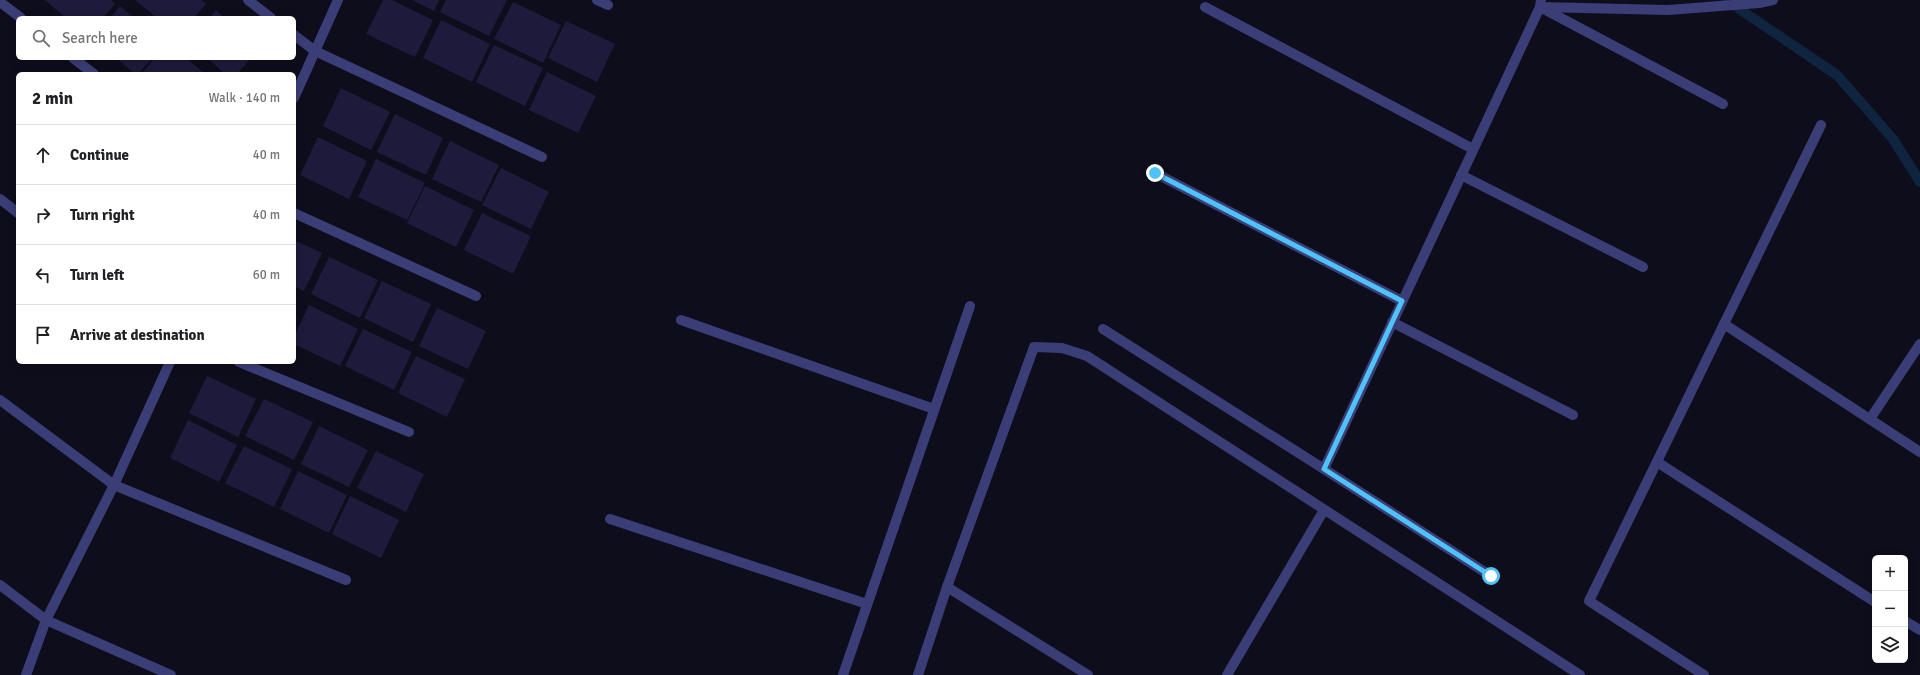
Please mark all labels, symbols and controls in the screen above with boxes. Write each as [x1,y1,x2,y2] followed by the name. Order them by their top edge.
[16,16,296,60] search box
[30,27,52,49] icon: search
[62,29,138,47] text: Search here
[32,88,73,109] text: 2 min
[209,90,280,106] text: Walk · 140 m
[32,144,54,166] icon: ahead
[70,146,129,164] text: Continue
[253,147,280,163] text: 40 m
[1146,164,1164,182] route end
[32,204,54,226] icon: right
[70,206,135,224] text: Turn right
[253,207,280,223] text: 40 m
[32,264,54,286] icon: left
[70,266,124,284] text: Turn left
[253,267,280,283] text: 60 m
[32,324,54,346] icon: arrive
[70,326,205,344] text: Arrive at destination
[1872,555,1908,663] map controls
[1872,555,1908,591] button: +
[1482,567,1500,585] route start
[1872,591,1908,627] button: −
[1872,627,1908,663] button: layers

